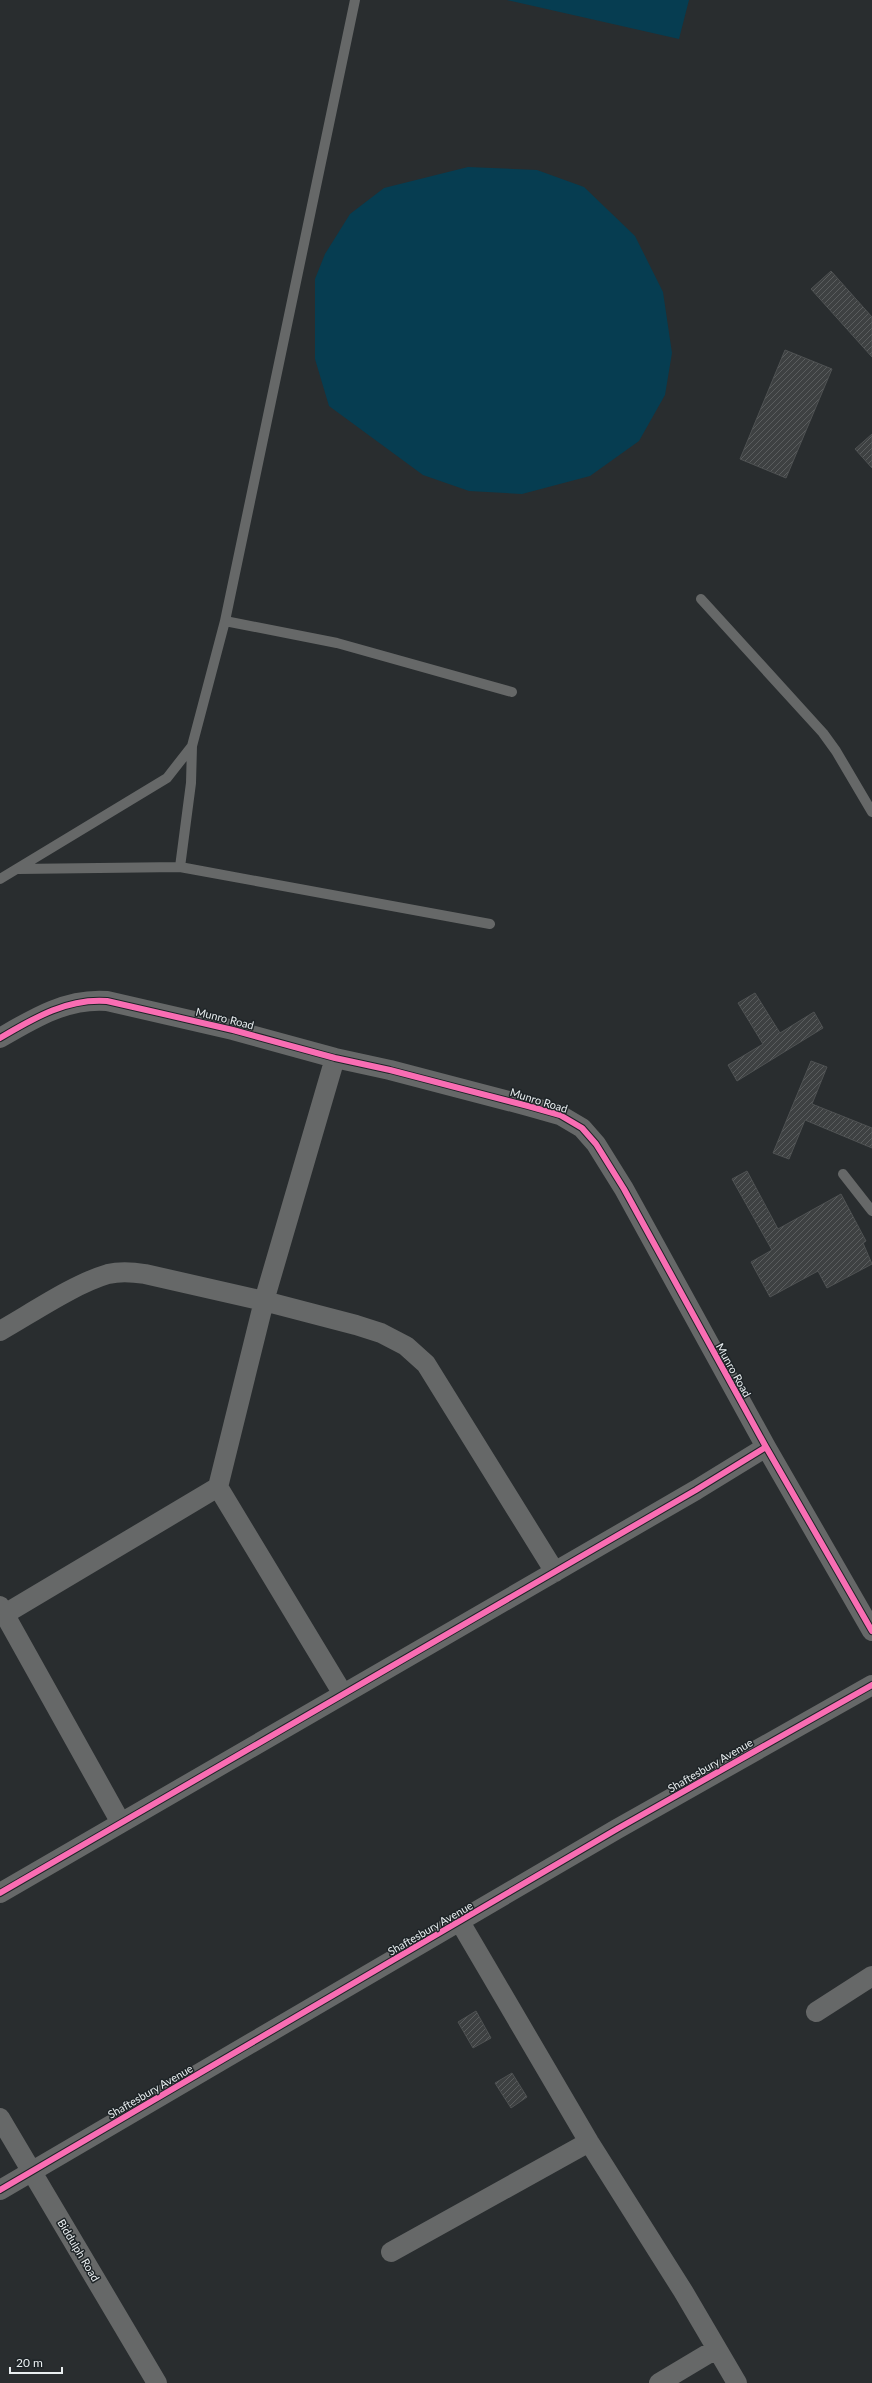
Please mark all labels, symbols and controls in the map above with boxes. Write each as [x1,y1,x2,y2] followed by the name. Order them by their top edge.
[195,1004,255,1032] street label: Munro Road
[509,1085,569,1115] street label: Munro Road
[714,1341,754,1399] street label: Munro Road
[665,1735,755,1795] street label: Shaftesbury Avenue
[385,1898,475,1958] street label: Shaftesbury Avenue
[105,2061,195,2121] street label: Shaftesbury Avenue
[55,2217,103,2283] street label: Biddulph Road
[10,2349,62,2375] scale bar
[16,2355,43,2370] text: 20 m

